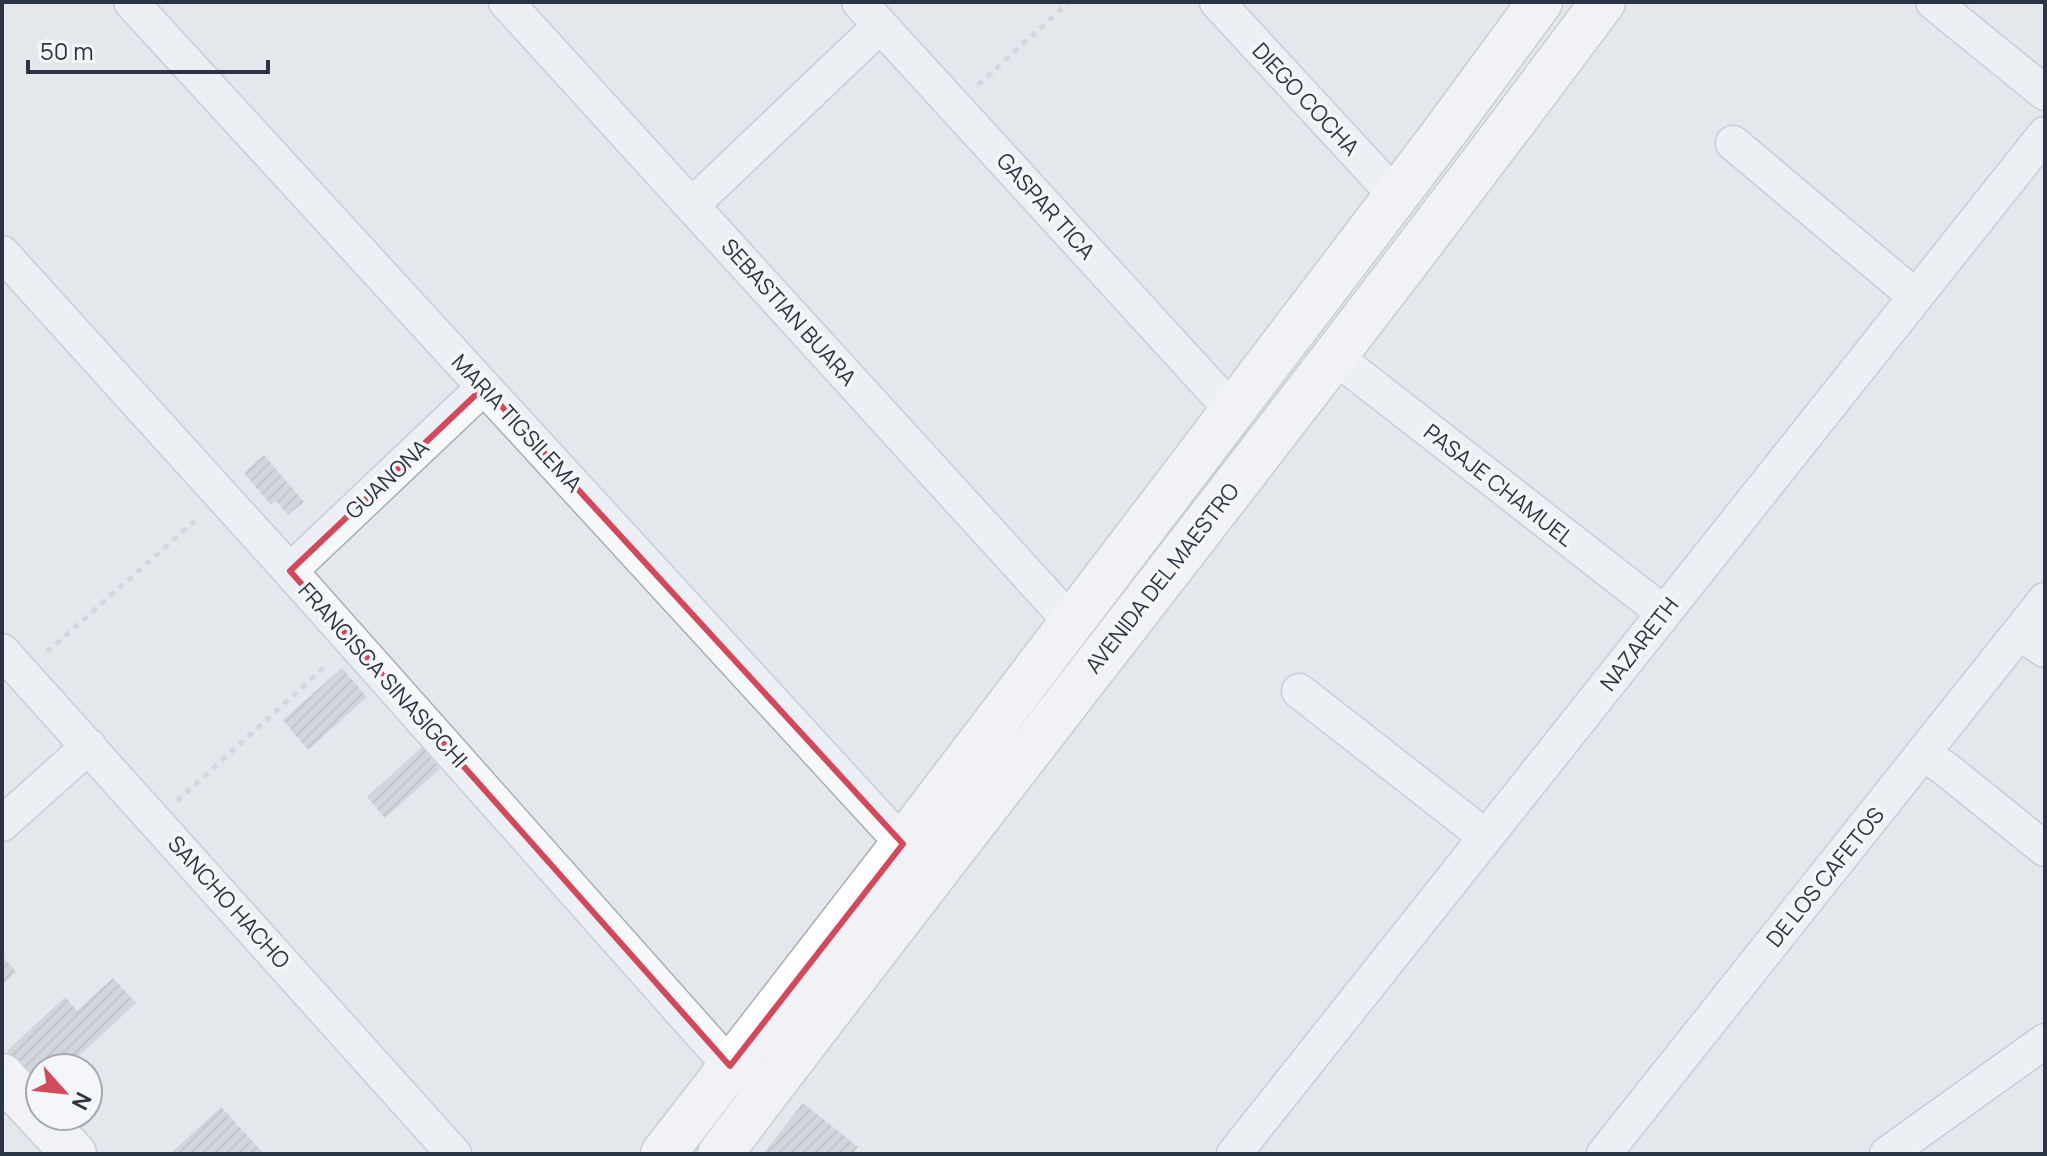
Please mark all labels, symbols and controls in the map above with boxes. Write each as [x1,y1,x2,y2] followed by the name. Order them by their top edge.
[28,24,268,74] scale bar
[40,34,94,67] text: 50 m
[1246,36,1366,162] street label: DIEGO COCHA
[990,146,1102,266] street label: GASPAR TICA
[715,232,863,392] street label: SEBASTIAN BUARA
[445,348,589,499] street label: MARIA TIGSILEMA
[1418,417,1580,553] street label: PASAJE CHAMUEL
[339,432,435,526] street label: GUANONA
[1078,477,1246,679] street label: AVENIDA DEL MAESTRO
[292,576,474,774] street label: FRANCISCA SINASIGCHI
[1593,591,1685,697] street label: NAZARETH
[1759,801,1891,953] street label: DE LOS CAFETOS
[161,829,297,975] street label: SANCHO HACHO
[24,1052,104,1132] north arrow
[65,1087,99,1115] text: N

